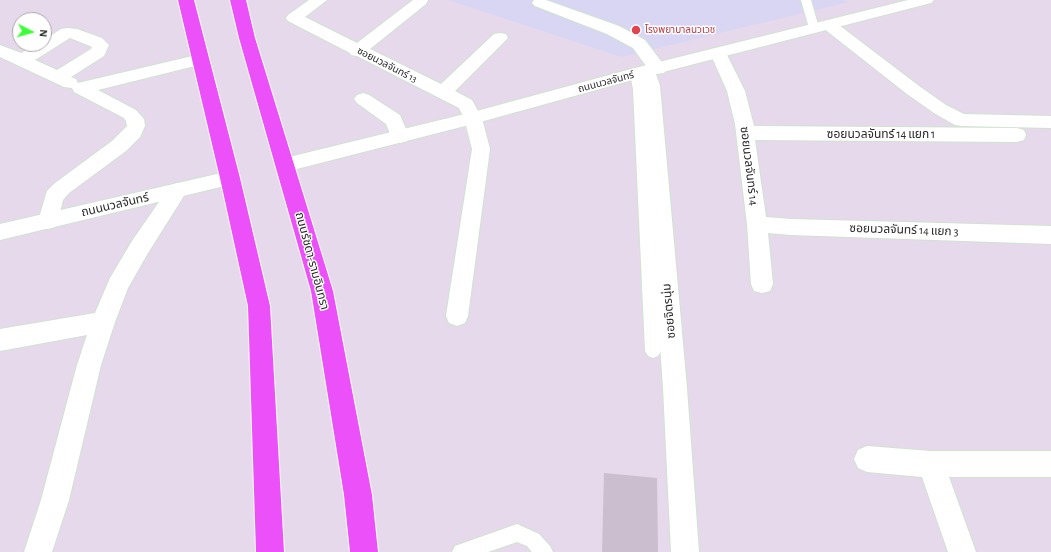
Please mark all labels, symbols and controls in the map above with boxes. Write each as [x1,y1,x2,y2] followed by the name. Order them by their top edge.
[12,12,52,52] north arrow
[630,24,642,36] marker: โรงพยาบาลนวเวช
[645,24,715,36] place label: โรงพยาบาลนวเวช
[38,29,49,38] text: N
[355,45,419,85] street label: ซอยนวลจันทร์ 13
[577,69,635,95] street label: ถนนนวลจันทร์
[737,126,761,206] street label: ซอยนวลจันทร์ 14
[827,127,935,141] street label: ซอยนวลจันทร์ 14 แยก 1
[80,190,150,220] street label: ถนนนวลจันทร์
[292,210,332,312] street label: ถนนรัชดา-รามอินทรา
[849,221,959,239] street label: ซอยนวลจันทร์ 14 แยก 3
[659,283,679,339] street label: ซอยจิตรนุ่ม

